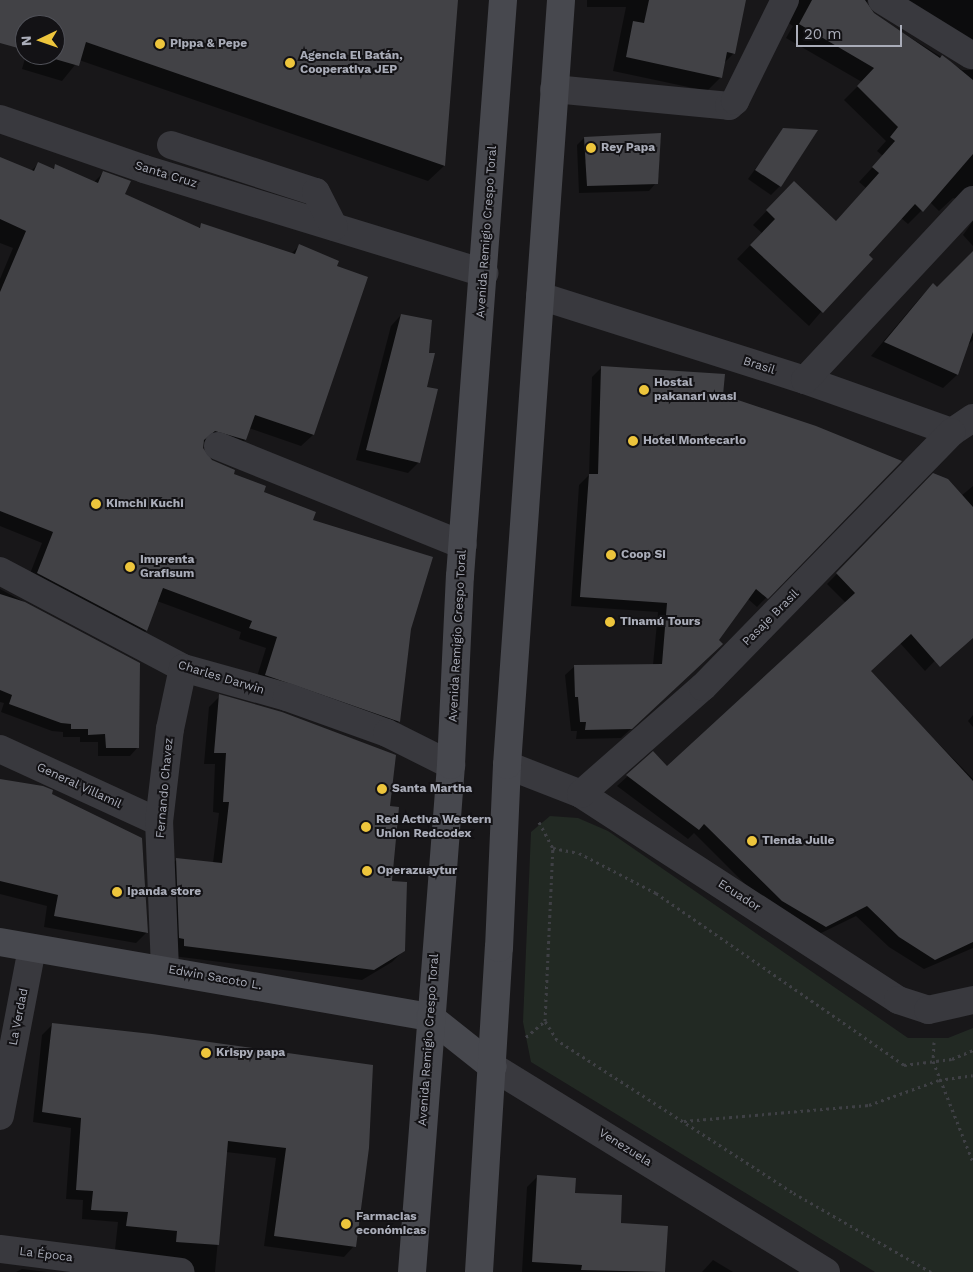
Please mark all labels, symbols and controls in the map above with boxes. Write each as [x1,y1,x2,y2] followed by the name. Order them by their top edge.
[15,15,65,65] north arrow
[798,15,904,47] scale bar
[804,25,842,43] text: 20 m
[18,35,34,46] text: N
[170,37,247,51] place label: Pippa & Pepe
[154,38,166,50] marker: Pippa & Pepe
[300,49,403,77] place label: Agencia El Batán, Cooperativa JEP
[284,57,296,69] marker: Agencia El Batán, Cooperativa JEP
[601,141,655,155] place label: Rey Papa
[585,142,597,154] marker: Rey Papa
[474,145,500,319] street label: Avenida Remigio Crespo Toral
[133,159,199,191] street label: Santa Cruz
[741,354,777,378] street label: Brasil
[654,376,737,404] place label: Hostal pakanari wasi
[638,384,650,396] marker: Hostal pakanari wasi
[643,434,746,448] place label: Hotel Montecarlo
[627,435,639,447] marker: Hotel Montecarlo
[106,497,184,511] place label: Kimchi Kuchi
[90,498,102,510] marker: Kimchi Kuchi
[621,548,666,562] place label: Coop Si
[446,549,470,723] street label: Avenida Remigio Crespo Toral
[605,549,617,561] marker: Coop Si
[140,553,194,581] place label: Imprenta Grafisum
[124,561,136,573] marker: Imprenta Grafisum
[740,587,802,649] street label: Pasaje Brasil
[620,615,701,629] place label: Tinamú Tours
[604,616,616,628] marker: Tinamú Tours
[176,658,266,698] street label: Charles Darwin
[153,737,177,839] street label: Fernando Chavez
[34,760,124,812] street label: General Villamil
[392,782,472,796] place label: Santa Martha
[376,783,388,795] marker: Santa Martha
[376,813,492,841] place label: Red Activa Western Union Redcodex
[360,821,372,833] marker: Red Activa Western Union Redcodex
[762,834,835,848] place label: Tienda Julie
[746,835,758,847] marker: Tienda Julie
[377,864,457,878] place label: Operazuaytur
[361,865,373,877] marker: Operazuaytur
[715,877,763,915] street label: Ecuador
[127,885,201,899] place label: Ipanda store
[111,886,123,898] marker: Ipanda store
[416,953,442,1127] street label: Avenida Remigio Crespo Toral
[167,963,263,993] street label: Edwin Sacoto L.
[6,987,32,1047] street label: La Verdad
[216,1046,286,1060] place label: Krispy papa
[200,1047,212,1059] marker: Krispy papa
[596,1126,654,1170] street label: Venezuela
[356,1210,426,1238] place label: Farmacias económicas
[340,1218,352,1230] marker: Farmacias económicas
[18,1245,74,1265] street label: La Época

